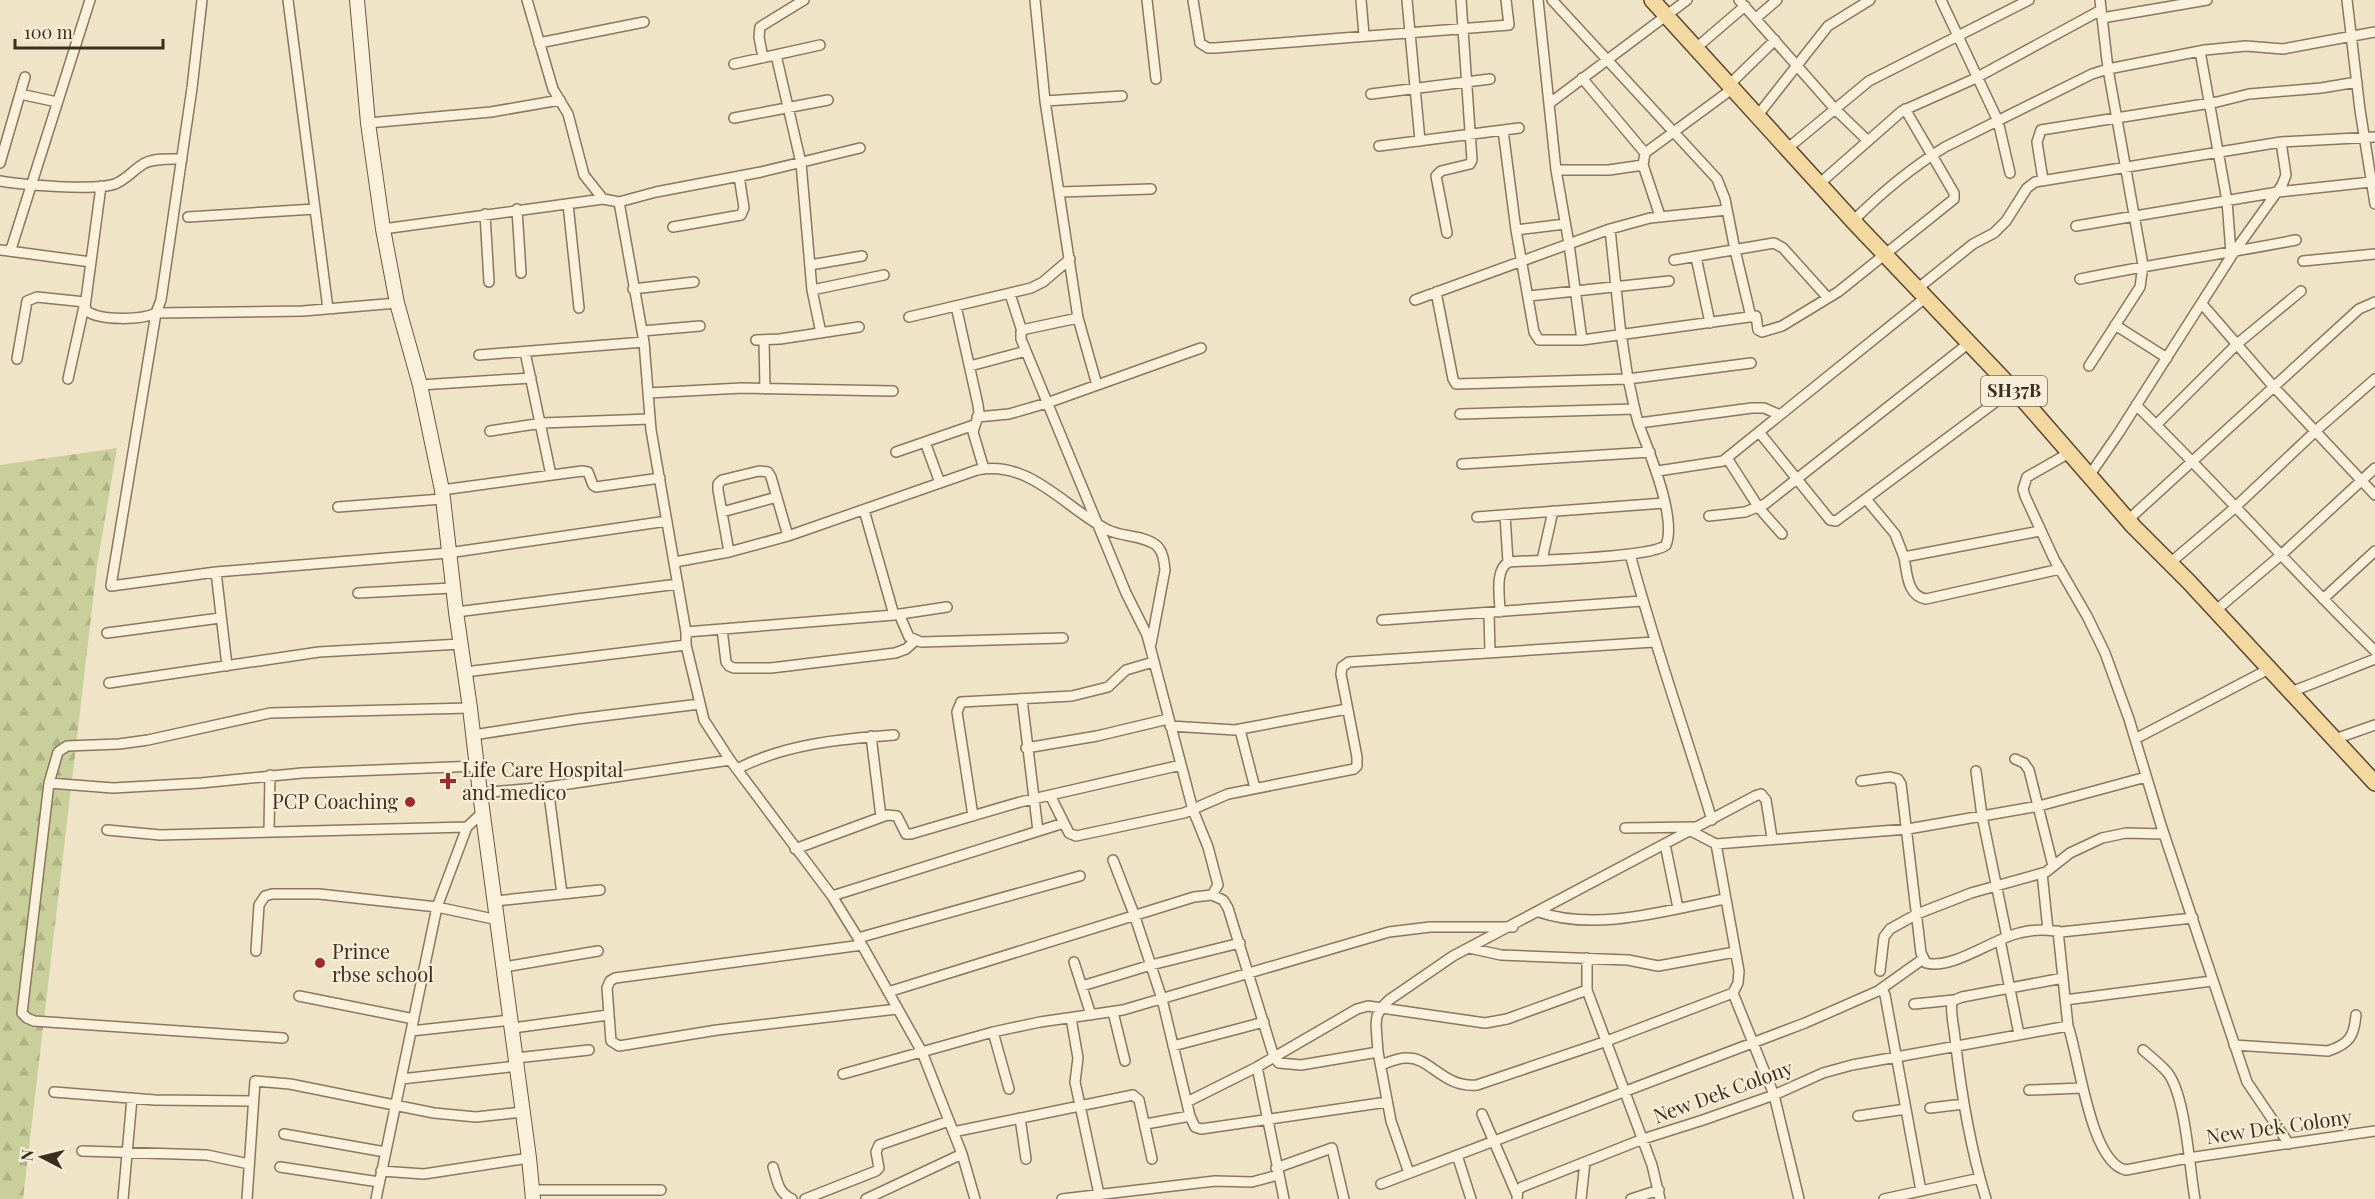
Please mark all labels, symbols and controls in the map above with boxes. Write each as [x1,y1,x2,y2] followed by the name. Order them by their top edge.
[15,12,164,50] scale bar
[24,20,73,44] text: 100 m
[1981,376,2047,406] road number: SH37B
[462,755,624,805] place label: Life Care Hospital and medico
[439,772,457,790] marker: Life Care Hospital and medico
[272,787,398,814] place label: PCP Coaching
[403,795,417,809] marker: PCP Coaching
[332,937,434,987] place label: Prince rbse school
[313,956,327,970] marker: Prince rbse school
[1649,1053,1796,1128] street label: New Dek Colony
[2204,1102,2353,1149] street label: New Dek Colony
[12,1127,72,1187] north arrow
[15,1148,38,1162] text: N

